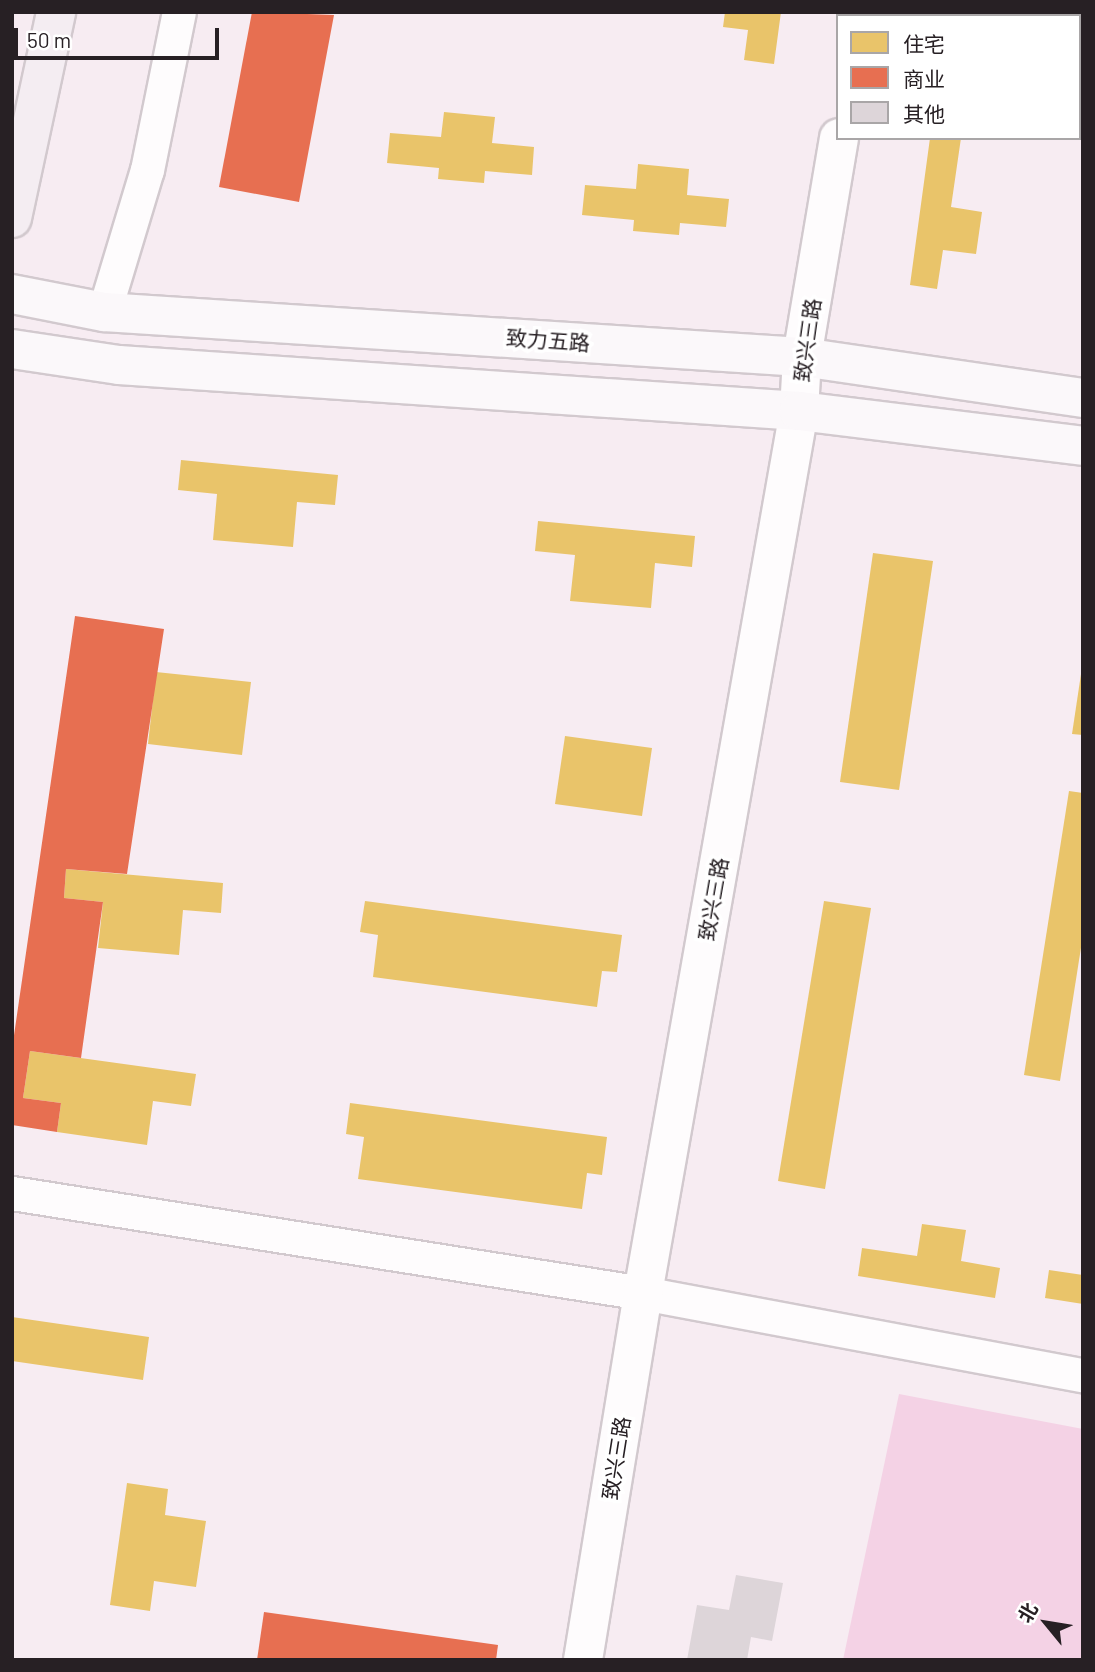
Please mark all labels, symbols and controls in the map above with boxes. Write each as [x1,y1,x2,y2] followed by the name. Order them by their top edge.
[18,14,222,58] scale bar
[836,14,1081,140] legend
[27,27,71,52] text: 50 m
[903,31,945,56] text: 住宅
[903,66,945,91] text: 商业
[903,101,945,126] text: 其他
[789,297,825,383] street label: 致兴三路
[505,325,591,355] street label: 致力五路
[693,855,733,943] street label: 致兴三路
[597,1415,635,1501] street label: 致兴三路
[1011,1588,1081,1658] north arrow
[1013,1598,1042,1626] text: 北

